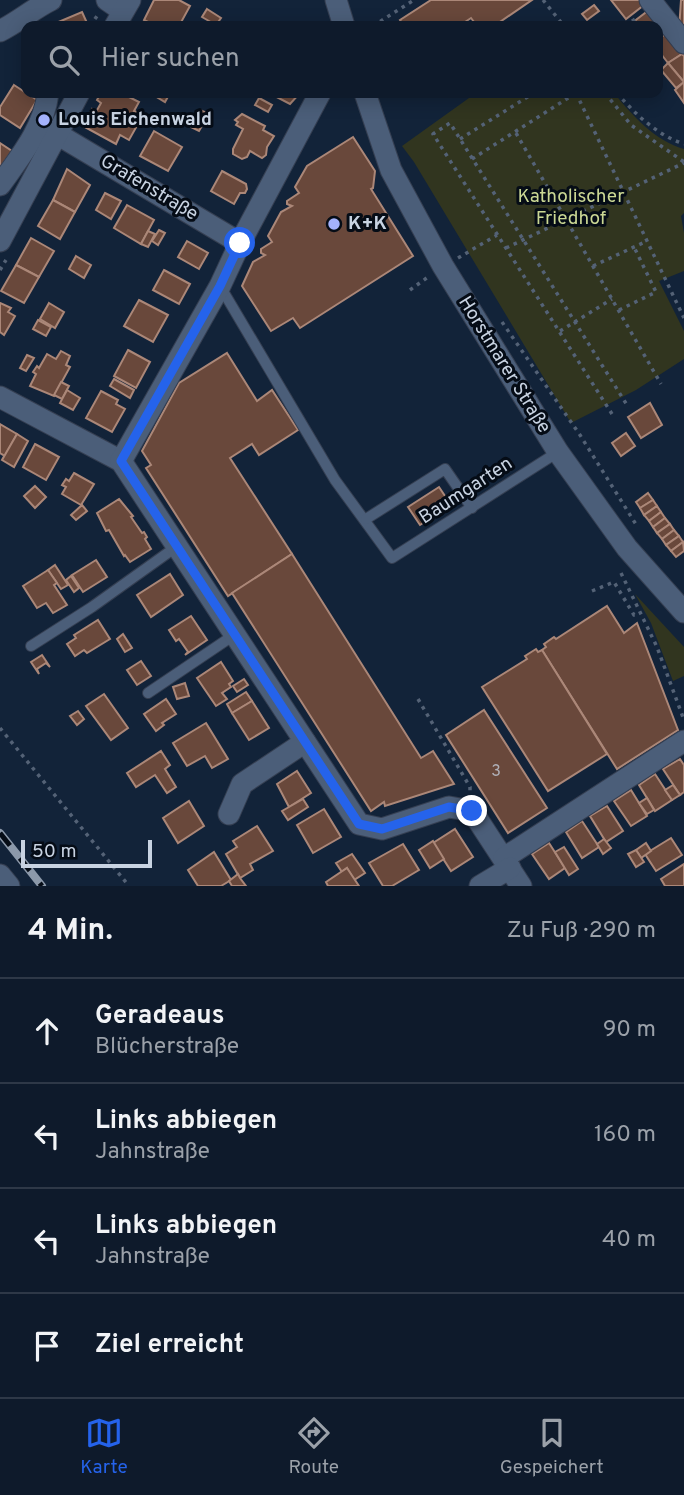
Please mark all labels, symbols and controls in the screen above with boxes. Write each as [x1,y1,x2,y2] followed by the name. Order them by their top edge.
[21,21,663,98] search box
[45,41,83,79] icon: search
[101,43,240,76] text: Hier suchen
[58,108,212,132] place label: Louis Eichenwald
[36,112,52,128] marker: Louis Eichenwald
[96,149,202,227] street label: Grafenstraße
[517,185,625,231] park label: Katholischer Friedhof
[348,212,387,236] place label: K+K
[326,216,342,232] marker: K+K
[224,227,255,258] route start
[452,292,556,438] street label: Horstmarer Straße
[415,452,517,530] street label: Baumgarten
[491,762,501,782] house number: 3
[456,795,487,826] route end
[21,837,152,869] scale bar
[32,840,77,864] text: 50 m
[28,913,113,950] text: 4 Min.
[507,917,656,946] text: Zu Fuß · 290 m
[95,1000,224,1033] text: Geradeaus
[28,1012,66,1050] icon: ahead
[603,1016,656,1045] text: 90 m
[95,1033,239,1062] text: Blücherstraße
[95,1105,277,1138] text: Links abbiegen
[28,1117,66,1155] icon: left
[594,1121,656,1150] text: 160 m
[95,1138,210,1167] text: Jahnstraße
[95,1210,277,1243] text: Links abbiegen
[28,1222,66,1260] icon: left
[602,1226,656,1255] text: 40 m
[95,1243,210,1272] text: Jahnstraße
[28,1327,66,1365] icon: arrive
[95,1329,244,1362] text: Ziel erreicht
[80,1414,128,1480] tab: Karte
[288,1414,339,1480] tab: Route
[500,1414,604,1480] tab: Gespeichert

